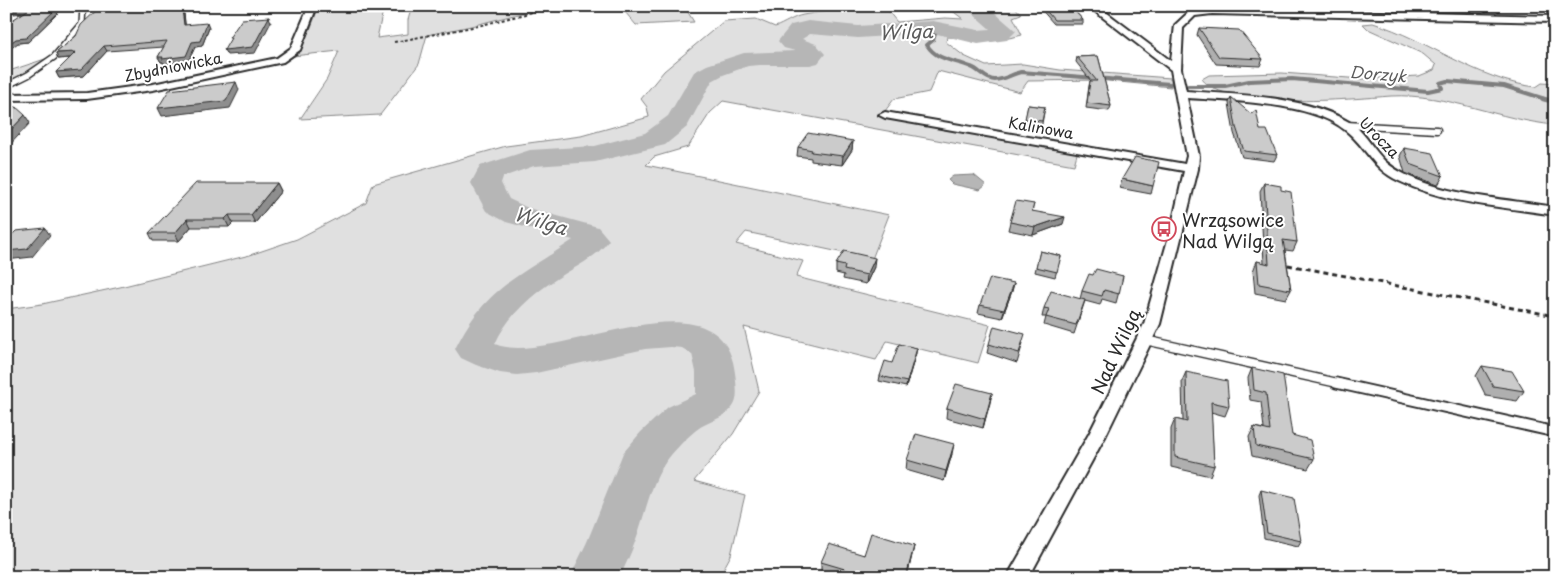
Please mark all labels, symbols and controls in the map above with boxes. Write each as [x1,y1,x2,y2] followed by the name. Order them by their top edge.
[879,16,934,46] water label: Wilga
[122,45,225,87] street label: Zbydniowicka
[1349,59,1408,88] water label: Dorzyk
[1007,110,1076,144] street label: Kalinowa
[1354,111,1406,163] street label: Urocza
[511,199,572,242] water label: Wilga
[1182,206,1284,254] place label: Wrząsowice Nad Wilgą
[1151,216,1177,242] bus stop icon: Wrząsowice Nad Wilgą
[1083,303,1147,398] street label: Nad Wilgą

